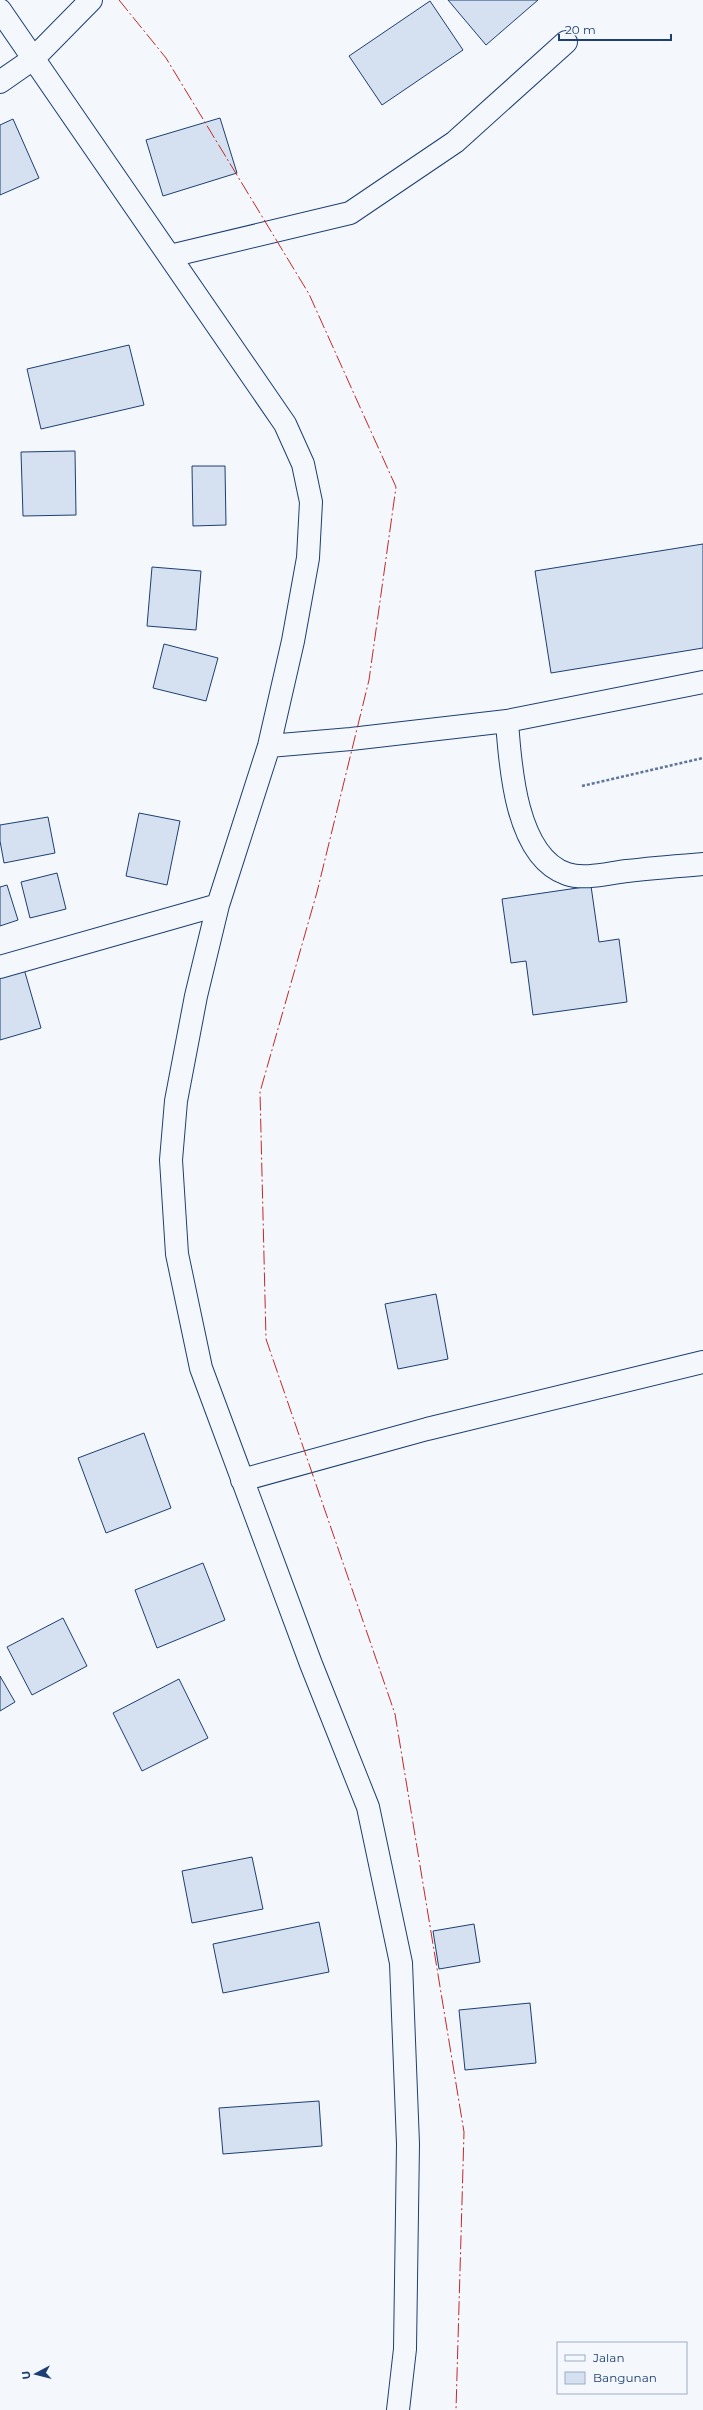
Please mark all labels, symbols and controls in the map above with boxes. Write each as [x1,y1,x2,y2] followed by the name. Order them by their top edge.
[559,16,671,42] scale bar
[565,22,596,37] text: 20 m
[557,2342,687,2394] legend
[592,2350,625,2365] text: Jalan
[16,2354,56,2394] north arrow
[19,2370,34,2380] text: U
[593,2370,657,2385] text: Bangunan

